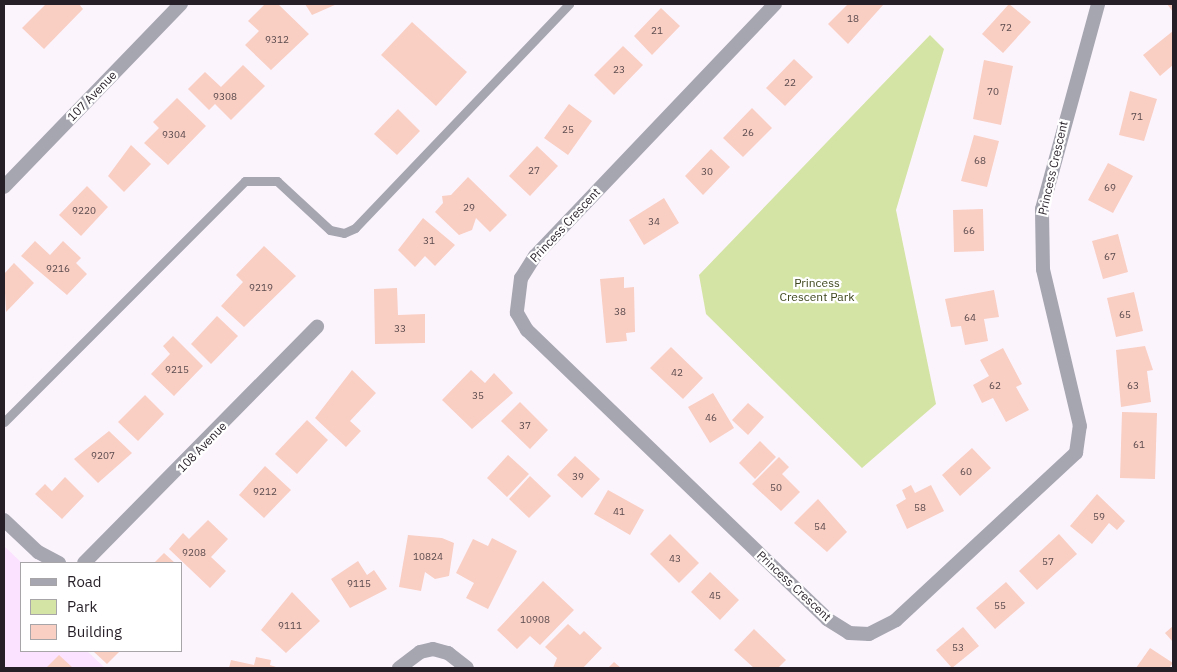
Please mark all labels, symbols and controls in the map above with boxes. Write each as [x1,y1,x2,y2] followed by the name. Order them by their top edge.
[847,13,859,25] house number: 18
[1000,22,1012,34] house number: 72
[651,25,663,37] house number: 21
[265,34,289,46] house number: 9312
[613,64,625,76] house number: 23
[64,68,120,124] street label: 107 Avenue
[784,77,796,89] house number: 22
[987,86,999,98] house number: 70
[213,91,237,103] house number: 9308
[1131,111,1143,123] house number: 71
[1035,120,1071,216] street label: Princess Crescent
[562,124,574,136] house number: 25
[742,127,754,139] house number: 26
[162,129,186,141] house number: 9304
[974,155,986,167] house number: 68
[528,165,540,177] house number: 27
[701,166,713,178] house number: 30
[1104,182,1116,194] house number: 69
[527,185,603,265] street label: Princess Crescent
[463,202,475,214] house number: 29
[72,205,96,217] house number: 9220
[648,216,660,228] house number: 34
[963,225,975,237] house number: 66
[423,235,435,247] house number: 31
[1104,251,1116,263] house number: 67
[46,263,70,275] house number: 9216
[780,276,854,304] park label: Princess Crescent Park
[249,282,273,294] house number: 9219
[614,306,626,318] house number: 38
[1119,309,1131,321] house number: 65
[964,312,976,324] house number: 64
[394,323,406,335] house number: 33
[165,364,189,376] house number: 9215
[671,367,683,379] house number: 42
[989,380,1001,392] house number: 62
[1127,380,1139,392] house number: 63
[472,390,484,402] house number: 35
[705,412,717,424] house number: 46
[174,419,230,475] street label: 108 Avenue
[519,420,531,432] house number: 37
[1133,439,1145,451] house number: 61
[91,450,115,462] house number: 9207
[960,466,972,478] house number: 60
[572,471,584,483] house number: 39
[770,482,782,494] house number: 50
[253,486,277,498] house number: 9212
[914,502,926,514] house number: 58
[613,506,625,518] house number: 41
[1093,511,1105,523] house number: 59
[814,521,826,533] house number: 54
[182,547,206,559] house number: 9208
[754,548,834,624] street label: Princess Crescent
[413,551,443,563] house number: 10824
[669,553,681,565] house number: 43
[1042,556,1054,568] house number: 57
[20,562,182,652] legend
[67,572,102,591] text: Road
[347,578,371,590] house number: 9115
[709,590,721,602] house number: 45
[67,597,97,616] text: Park
[994,600,1006,612] house number: 55
[520,614,550,626] house number: 10908
[278,620,302,632] house number: 9111
[67,622,122,641] text: Building
[952,642,964,654] house number: 53

